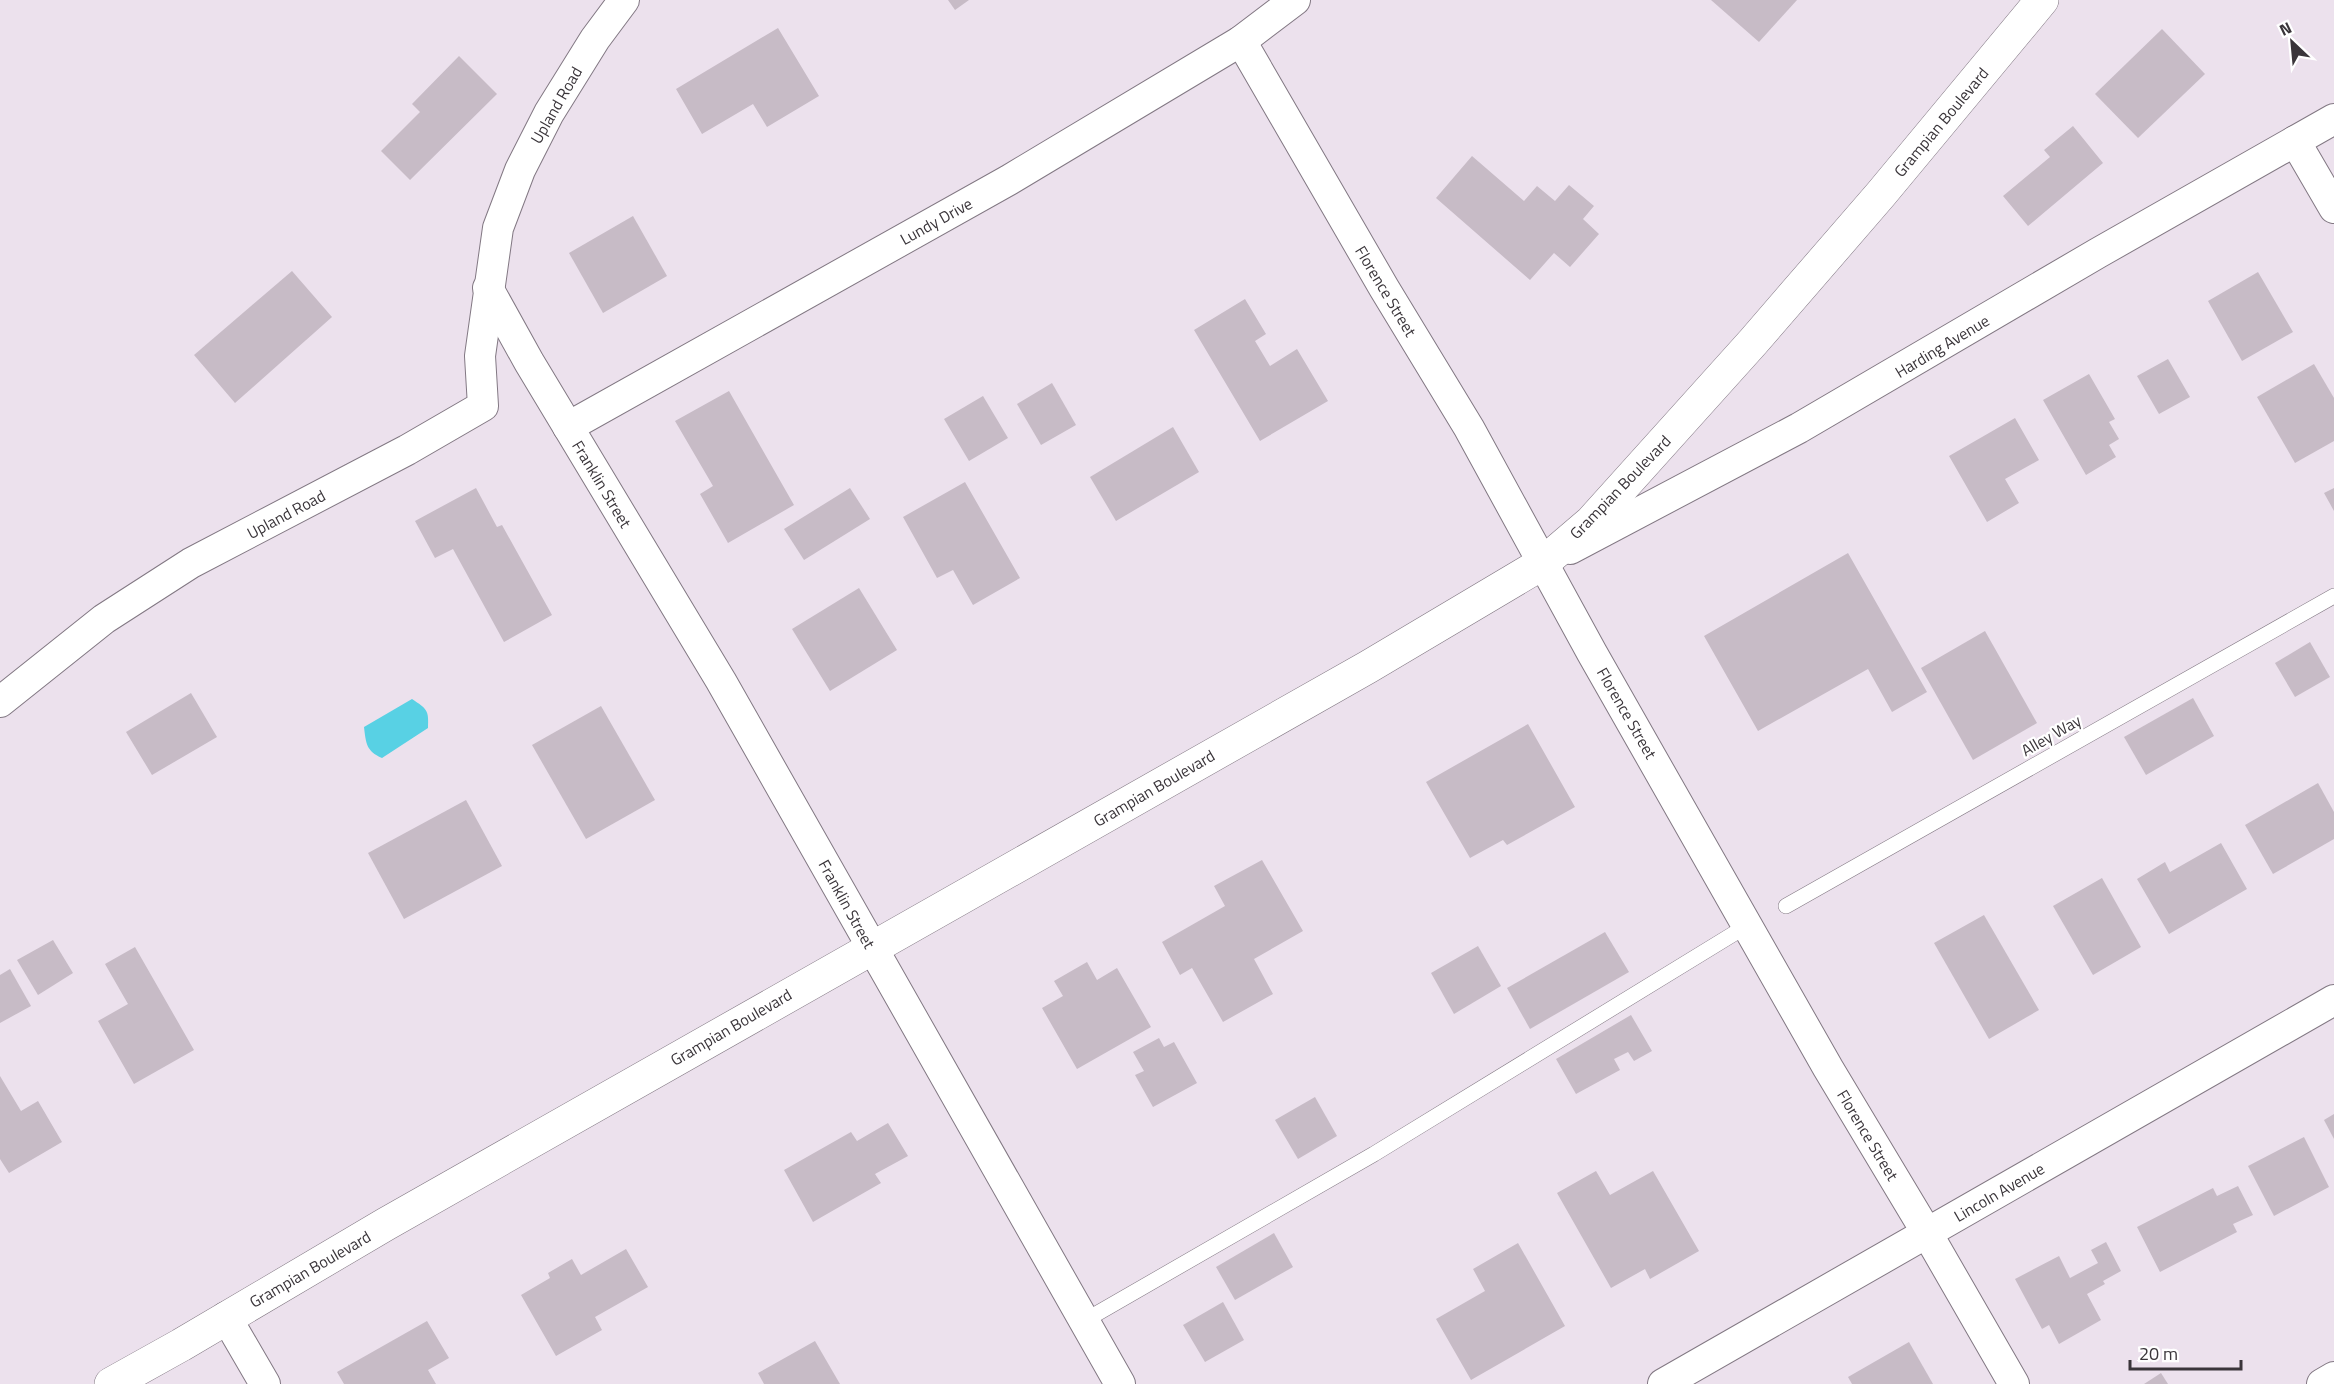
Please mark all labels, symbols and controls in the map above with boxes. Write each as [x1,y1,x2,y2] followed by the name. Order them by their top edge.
[2262,12,2322,72] north arrow
[2275,15,2296,42] text: N
[524,62,588,148] street label: Upland Road
[1888,62,1994,182] street label: Grampian Boulevard
[895,191,977,251] street label: Lundy Drive
[1349,241,1423,341] street label: Florence Street
[1890,308,1994,384] street label: Harding Avenue
[1564,430,1676,544] street label: Grampian Boulevard
[566,436,638,533] street label: Franklin Street
[243,483,329,545] street label: Upland Road
[1591,663,1663,764] street label: Florence Street
[2017,708,2086,762] street label: Alley Way
[1089,743,1219,833] street label: Grampian Boulevard
[813,855,882,953] street label: Franklin Street
[666,982,796,1072] street label: Grampian Boulevard
[1831,1085,1905,1185] street label: Florence Street
[1949,1156,2049,1228] street label: Lincoln Avenue
[245,1224,375,1314] street label: Grampian Boulevard
[2130,1333,2241,1371] scale bar
[2139,1340,2178,1367] text: 20 m

